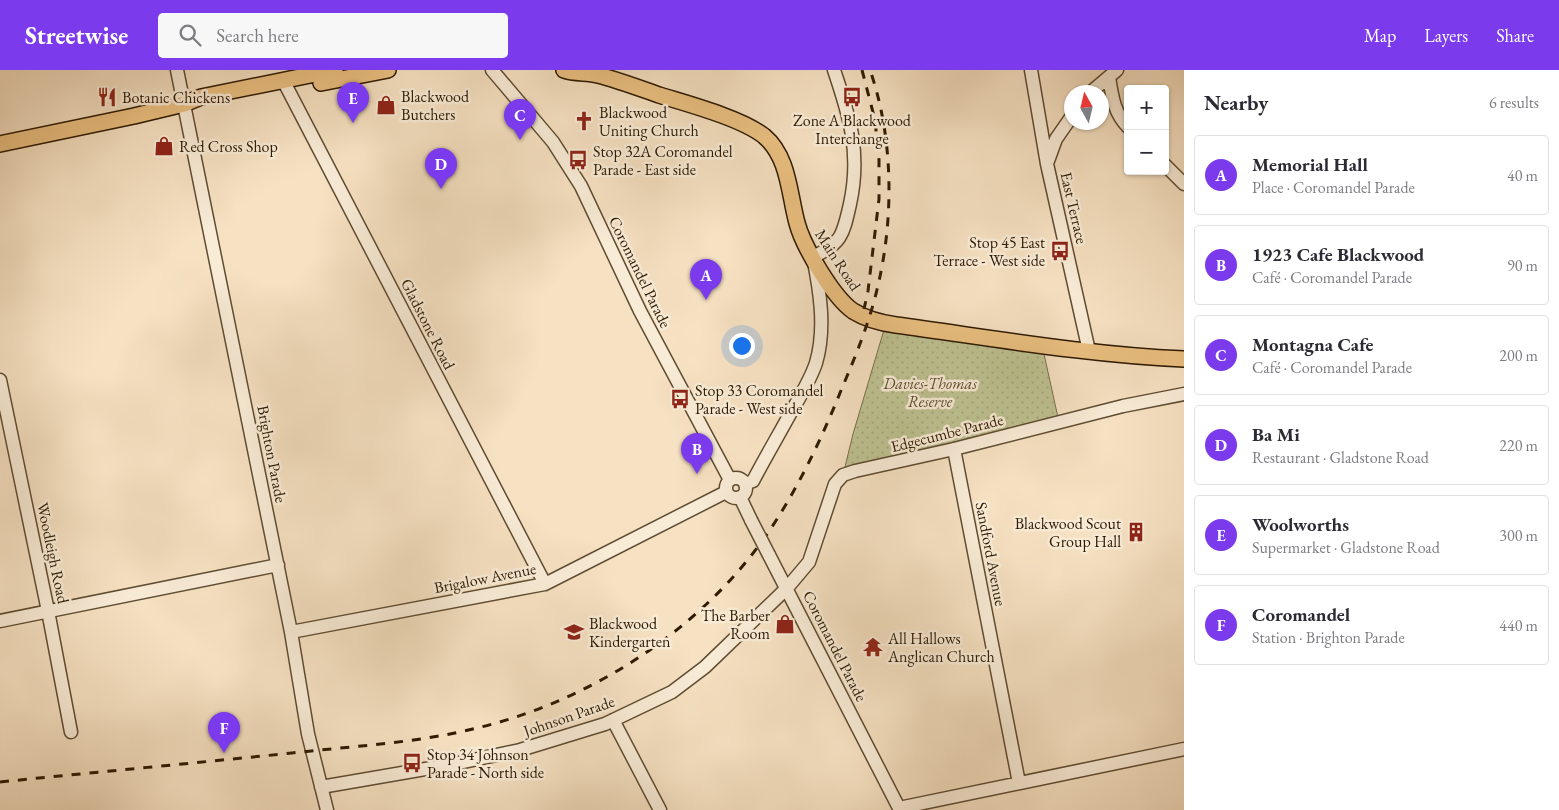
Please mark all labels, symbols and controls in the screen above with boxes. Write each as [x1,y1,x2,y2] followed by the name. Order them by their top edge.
[158,13,508,58] search box
[25,20,128,51] text: Streetwise
[176,21,204,49] icon: search
[216,23,299,48] text: Search here
[1364,24,1396,47] text: Map
[1424,24,1468,47] text: Layers
[1496,24,1534,47] text: Share
[337,82,369,123] pin: E
[1064,85,1109,130] north arrow
[1124,85,1169,175] map controls
[1124,85,1169,130] button: +
[96,86,118,108] restaurant icon: Botanic Chickens
[401,86,470,125] place label: Blackwood Butchers
[841,86,863,108] bus stop icon: Zone A Blackwood Interchange
[122,87,230,108] place label: Botanic Chickens
[1204,89,1268,116] text: Nearby
[1489,92,1539,113] text: 6 results
[375,94,397,116] shop icon: Blackwood Butchers
[504,99,536,140] pin: C
[599,102,699,141] place label: Blackwood Uniting Church
[573,110,595,132] church icon: Blackwood Uniting Church
[793,110,912,149] place label: Zone A Blackwood Interchange
[1124,130,1169,175] button: −
[153,135,175,157] shop icon: Red Cross Shop
[179,136,278,157] place label: Red Cross Shop
[593,141,733,180] place label: Stop 32A Coromandel Parade - East side
[425,148,457,189] pin: D
[567,149,589,171] bus stop icon: Stop 32A Coromandel Parade - East side
[1252,152,1368,177] text: Memorial Hall
[1215,165,1227,186] text: A
[1507,165,1538,186] text: 40 m
[1056,170,1092,246] street label: East Terrace
[1252,177,1415,198] text: Place · Coromandel Parade
[604,213,676,331] street label: Coromandel Parade
[810,225,866,296] street label: Main Road
[933,232,1045,271] place label: Stop 45 East Terrace - West side
[1049,240,1071,262] bus stop icon: Stop 45 East Terrace - West side
[1252,242,1424,267] text: 1923 Cafe Blackwood
[1216,255,1226,276] text: B
[1507,255,1538,276] text: 90 m
[690,259,722,300] pin: A
[1252,267,1412,288] text: Café · Coromandel Parade
[396,275,460,374] street label: Gladstone Road
[1252,332,1373,357] text: Montagna Cafe
[729,333,755,359] your location
[1215,345,1227,366] text: C
[1499,345,1538,366] text: 200 m
[1252,357,1412,378] text: Café · Coromandel Parade
[882,373,977,412] park label: Davies-Thomas Reserve
[695,380,824,419] place label: Stop 33 Coromandel Parade - West side
[669,388,691,410] bus stop icon: Stop 33 Coromandel Parade - West side
[252,403,292,505] street label: Brighton Parade
[889,409,1005,457] street label: Edgecumbe Parade
[1252,422,1300,447] text: Ba Mi
[681,433,713,474] pin: B
[1215,435,1227,456] text: D
[1499,435,1538,456] text: 220 m
[1252,447,1429,468] text: Restaurant · Gladstone Road
[32,500,74,606] street label: Woodleigh Road
[971,500,1011,608] street label: Sandford Avenue
[1252,512,1349,537] text: Woolworths
[1015,513,1121,552] place label: Blackwood Scout Group Hall
[1125,521,1147,543] building icon: Blackwood Scout Group Hall
[1216,525,1226,546] text: E
[1499,525,1538,546] text: 300 m
[1252,537,1440,558] text: Supermarket · Gladstone Road
[432,558,538,598] street label: Brigalow Avenue
[798,587,872,705] street label: Coromandel Parade
[1252,602,1350,627] text: Coromandel
[701,605,771,644] place label: The Barber Room
[589,613,671,652] place label: Blackwood Kindergarten
[774,613,796,635] shop icon: The Barber Room
[1217,615,1225,636] text: F
[1499,615,1538,636] text: 440 m
[563,621,585,643] school or university icon: Blackwood Kindergarten
[1252,627,1405,648] text: Station · Brighton Parade
[887,628,995,667] place label: All Hallows Anglican Church
[862,636,884,658] temple icon: All Hallows Anglican Church
[519,691,617,742] street label: Johnson Parade
[208,712,240,753] pin: F
[427,744,544,783] place label: Stop 34 Johnson Parade - North side
[401,752,423,774] bus stop icon: Stop 34 Johnson Parade - North side

